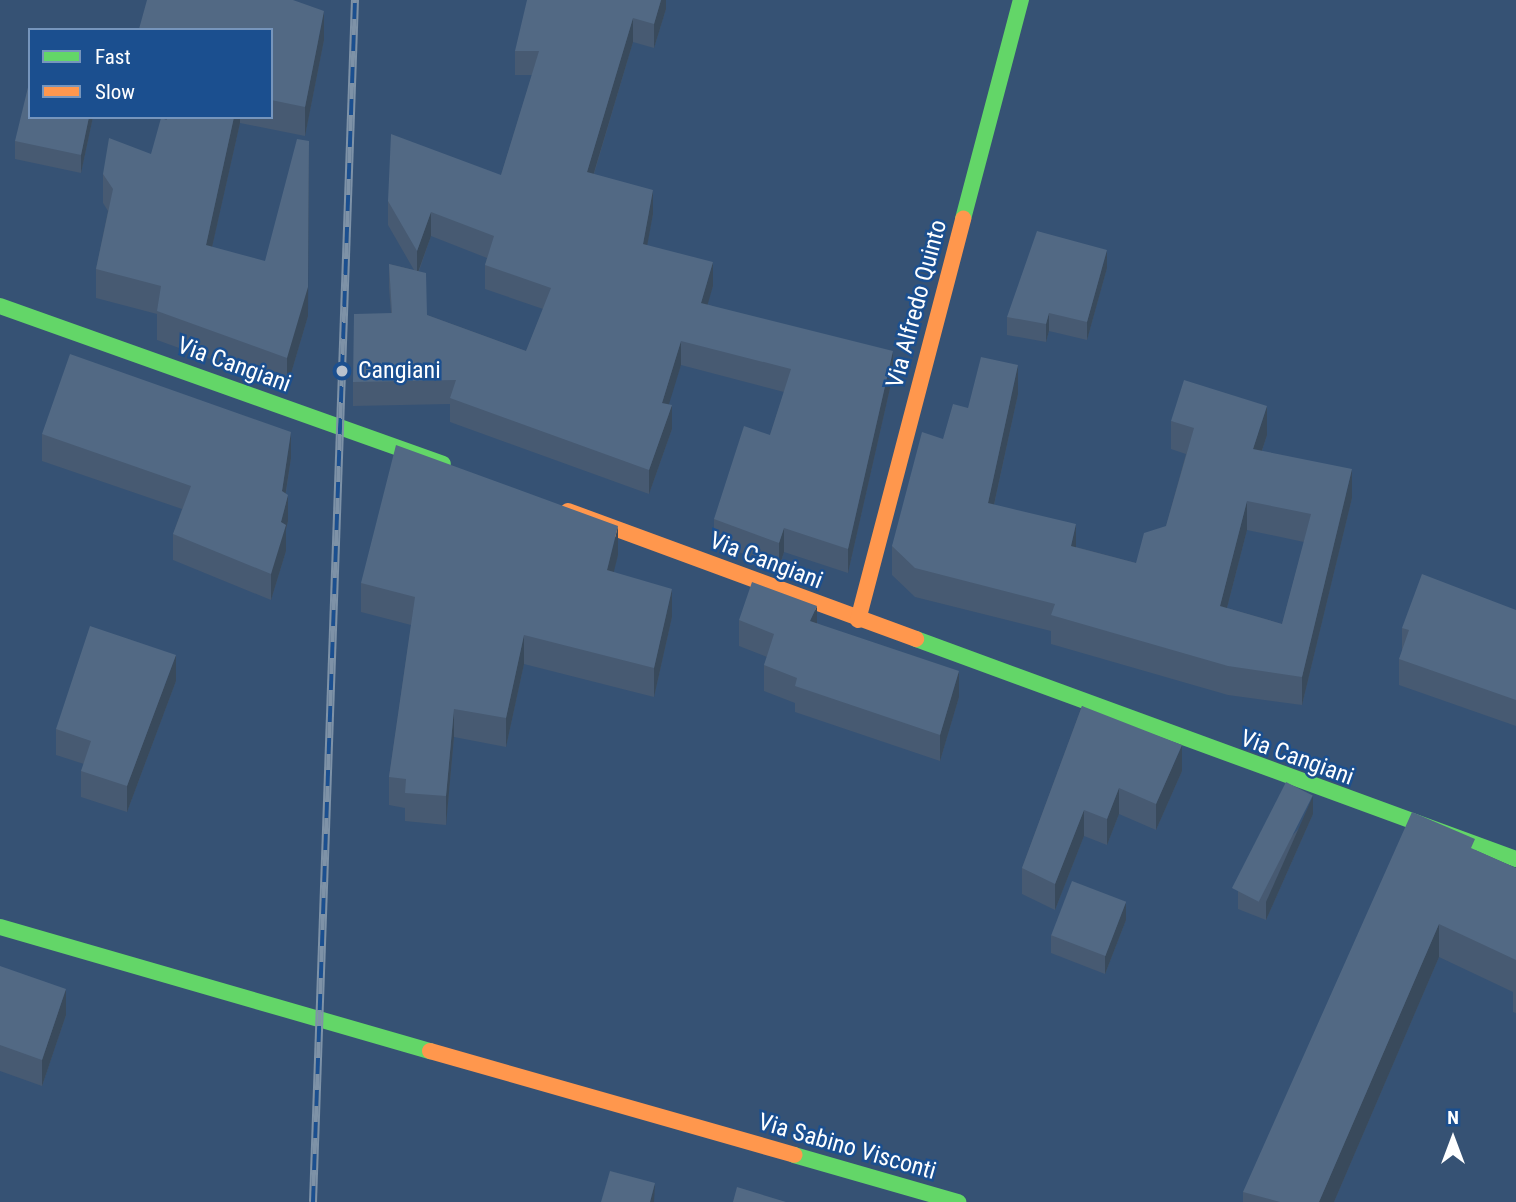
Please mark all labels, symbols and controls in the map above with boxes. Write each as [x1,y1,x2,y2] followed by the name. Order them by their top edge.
[28,28,273,119] legend
[95,45,131,69] text: Fast
[95,80,135,104] text: Slow
[881,217,953,391] street label: Via Alfredo Quinto
[173,331,295,399] street label: Via Cangiani
[358,357,441,385] place label: Cangiani
[332,361,352,381] marker: Cangiani
[705,526,827,596] street label: Via Cangiani
[1236,724,1358,792] street label: Via Cangiani
[1418,1104,1488,1174] north arrow
[1447,1106,1459,1129] text: N
[755,1108,939,1186] street label: Via Sabino Visconti

